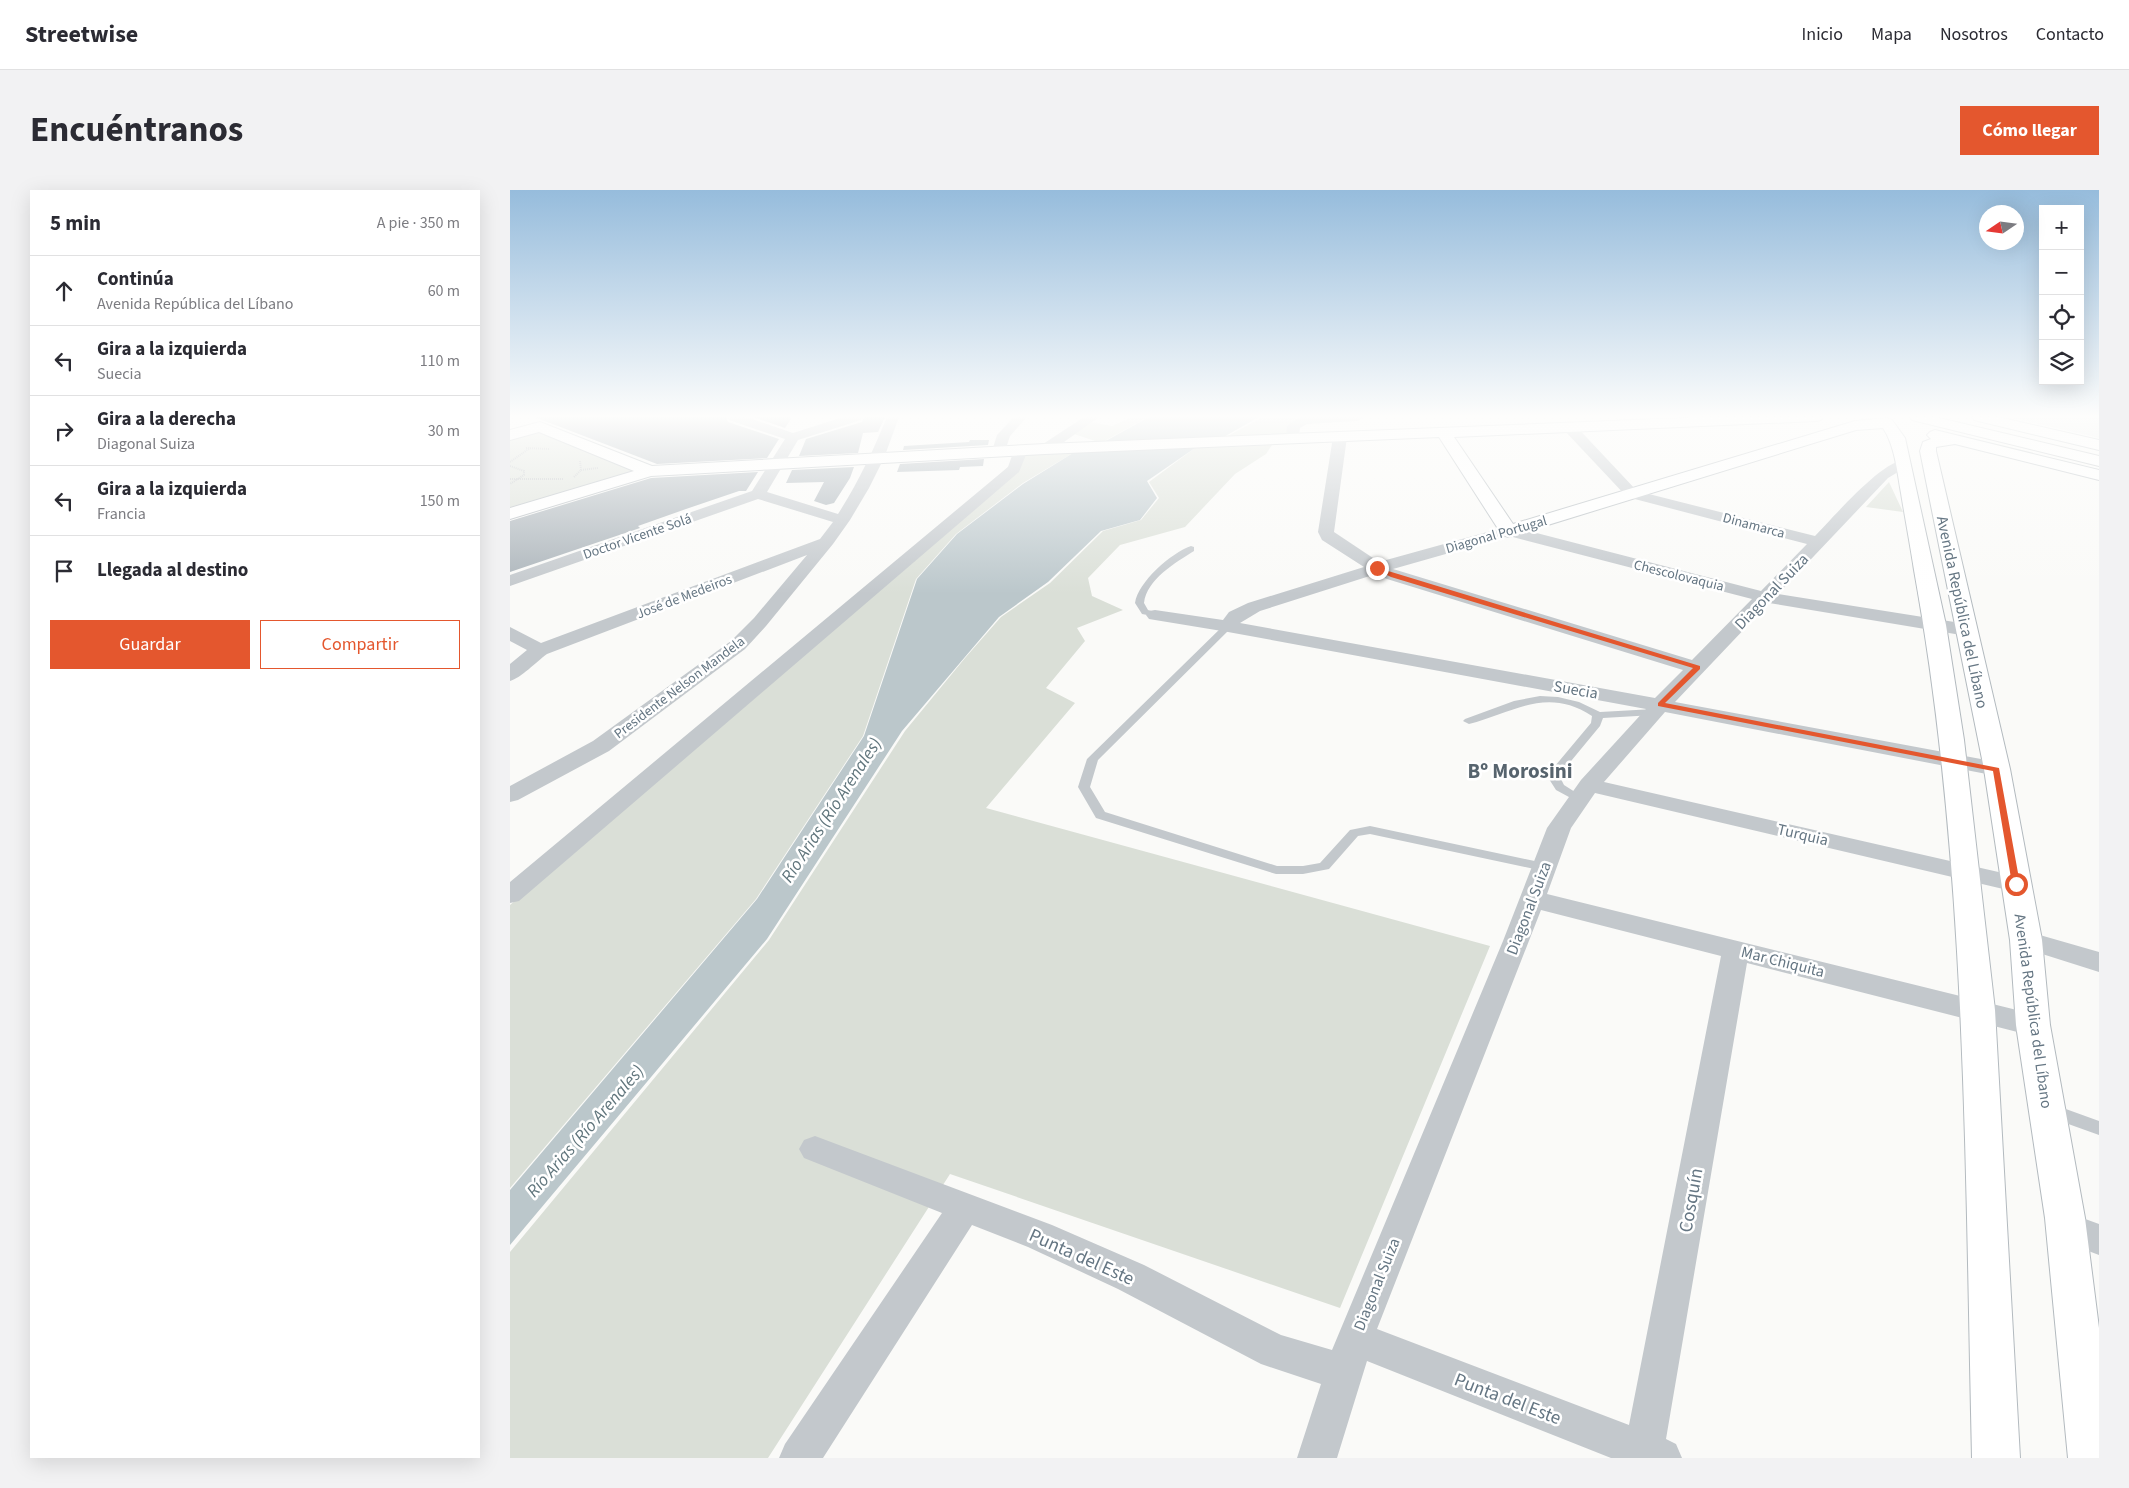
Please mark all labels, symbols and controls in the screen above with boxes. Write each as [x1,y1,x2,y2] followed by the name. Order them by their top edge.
[25,17,138,52] text: Streetwise
[1802,22,1843,47] text: Inicio
[1871,22,1912,47] text: Mapa
[1940,22,2008,47] text: Nosotros
[2036,22,2104,47] text: Contacto
[30,105,243,155] text: Encuéntranos
[1960,106,2099,155] button: Cómo llegar
[1979,205,2024,250] north arrow
[2039,205,2084,385] map controls
[2039,205,2084,250] button: +
[50,208,101,238] text: 5 min
[377,212,460,234] text: A pie · 350 m
[2039,250,2084,295] button: −
[97,266,174,293] text: Continúa
[50,277,78,305] icon: ahead
[428,280,460,302] text: 60 m
[97,293,293,315] text: Avenida República del Líbano
[2039,295,2084,340] button: locate
[97,336,247,363] text: Gira a la izquierda
[2039,340,2084,385] button: layers
[50,347,78,375] icon: left
[420,350,460,372] text: 110 m
[97,363,141,385] text: Suecia
[97,406,236,433] text: Gira a la derecha
[50,417,78,445] icon: right
[428,420,460,442] text: 30 m
[97,433,195,455] text: Diagonal Suiza
[97,476,247,503] text: Gira a la izquierda
[50,487,78,515] icon: left
[420,490,460,512] text: 150 m
[97,503,146,525] text: Francia
[1721,508,1787,544] street label: Dinamarca
[580,509,694,565] street label: Doctor Vicente Solá
[1443,511,1550,559] street label: Diagonal Portugal
[1931,514,1993,711] street label: Avenida República del Líbano
[1730,549,1814,635] street label: Diagonal Suiza
[1632,555,1726,597] street label: Chescolovaquia
[50,557,78,585] icon: arrive
[97,557,248,584] text: Llegada al destino
[1366,557,1389,580] route end
[634,569,735,624] street label: José de Medeiros
[50,620,250,669] button: Guardar
[260,620,460,669] button: Compartir
[610,632,749,744] street label: Presidente Nelson Mandela
[1552,675,1600,705] street label: Suecia
[775,733,888,888] water label: Río Arias (Río Arenales)
[1467,756,1573,786] district label: Bº Morosini
[1775,818,1830,851] street label: Turquia
[1501,859,1557,958] street label: Diagonal Suiza
[2005,873,2028,896] route start
[2008,912,2058,1110] street label: Avenida República del Líbano
[1739,941,1827,983] street label: Mar Chiquita
[521,1060,650,1203] water label: Río Arias (Río Arenales)
[1673,1166,1710,1235] street label: Cosquín
[1024,1222,1138,1293] street label: Punta del Este
[1348,1235,1406,1334] street label: Diagonal Suiza
[1450,1367,1565,1432] street label: Punta del Este

